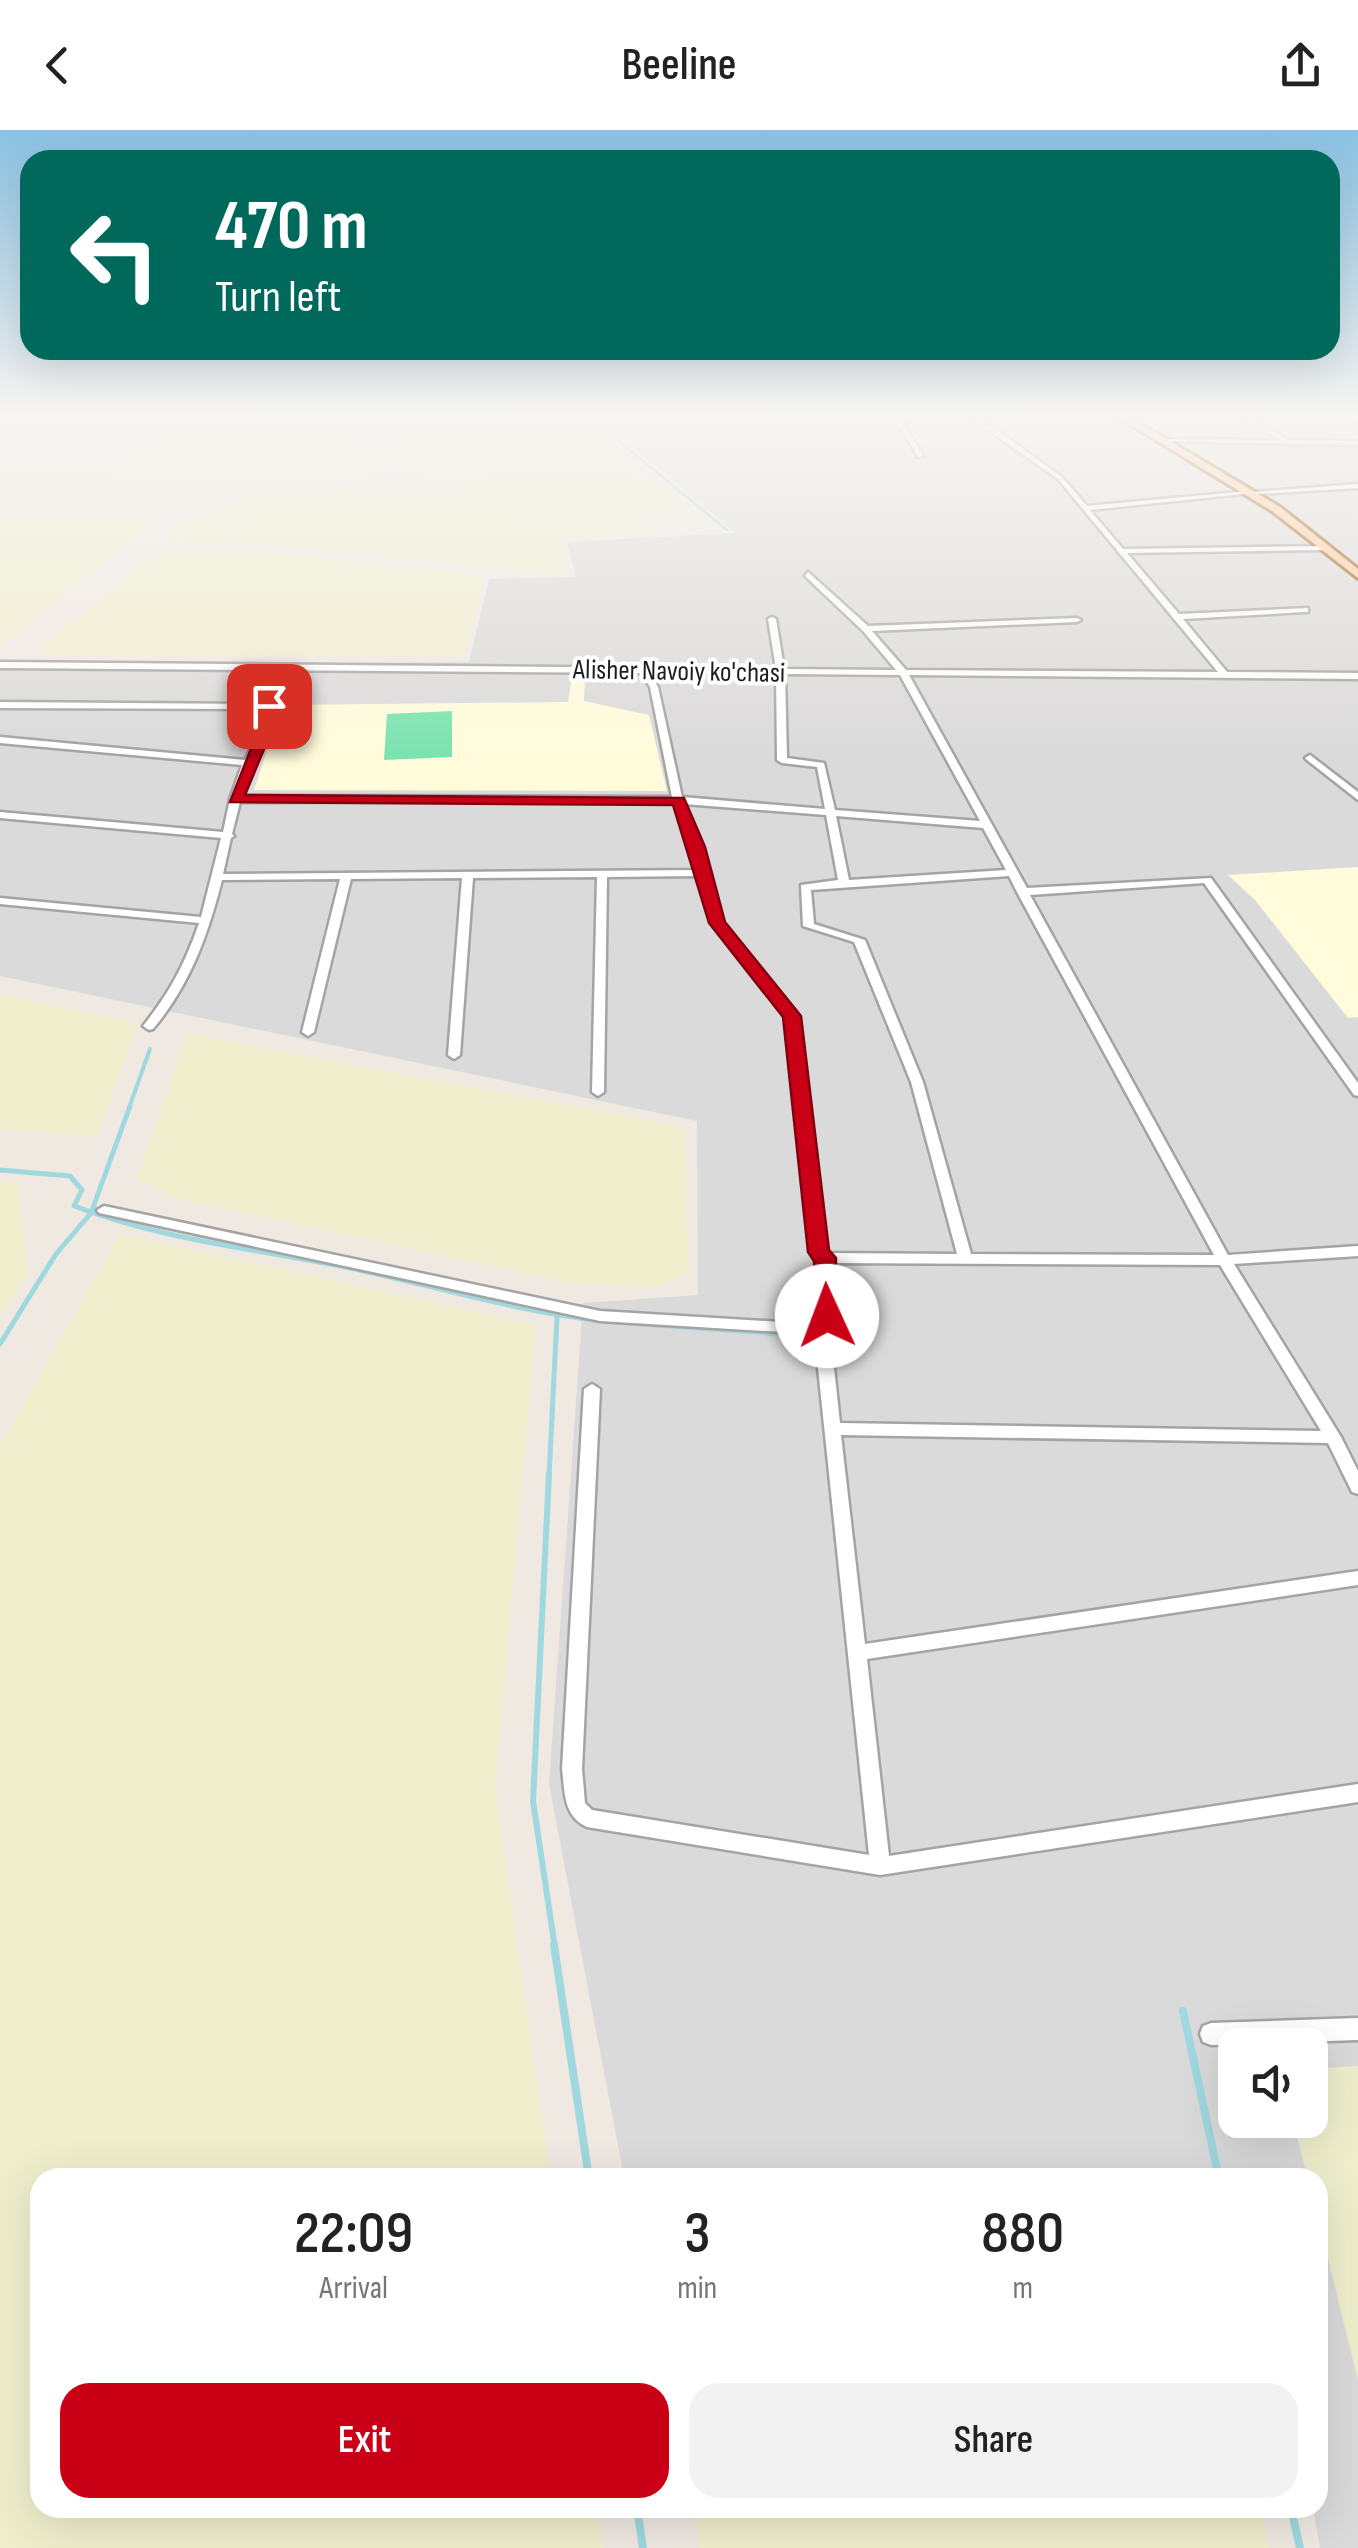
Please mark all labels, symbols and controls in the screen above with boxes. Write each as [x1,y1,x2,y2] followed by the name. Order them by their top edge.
[30,38,85,93] icon: back
[621,38,737,93] text: Beeline
[1273,38,1328,93] icon: share
[215,185,368,269] text: 470 m
[50,190,180,320] icon: left
[215,270,341,325] text: Turn left
[572,653,785,690] street label: Alisher Navoiy ko'chasi
[227,664,312,749] pin
[242,679,297,734] icon: arrive
[775,1264,879,1368] position arrow
[1218,2028,1328,2138] map controls
[1218,2028,1328,2138] button: sound
[294,2198,413,2270] text: 22:09
[684,2198,710,2270] text: 3
[981,2198,1064,2270] text: 880
[319,2269,388,2308] text: Arrival
[677,2269,717,2308] text: min
[1012,2269,1033,2308] text: m
[60,2383,669,2498] button: Exit
[689,2383,1298,2498] button: Share

